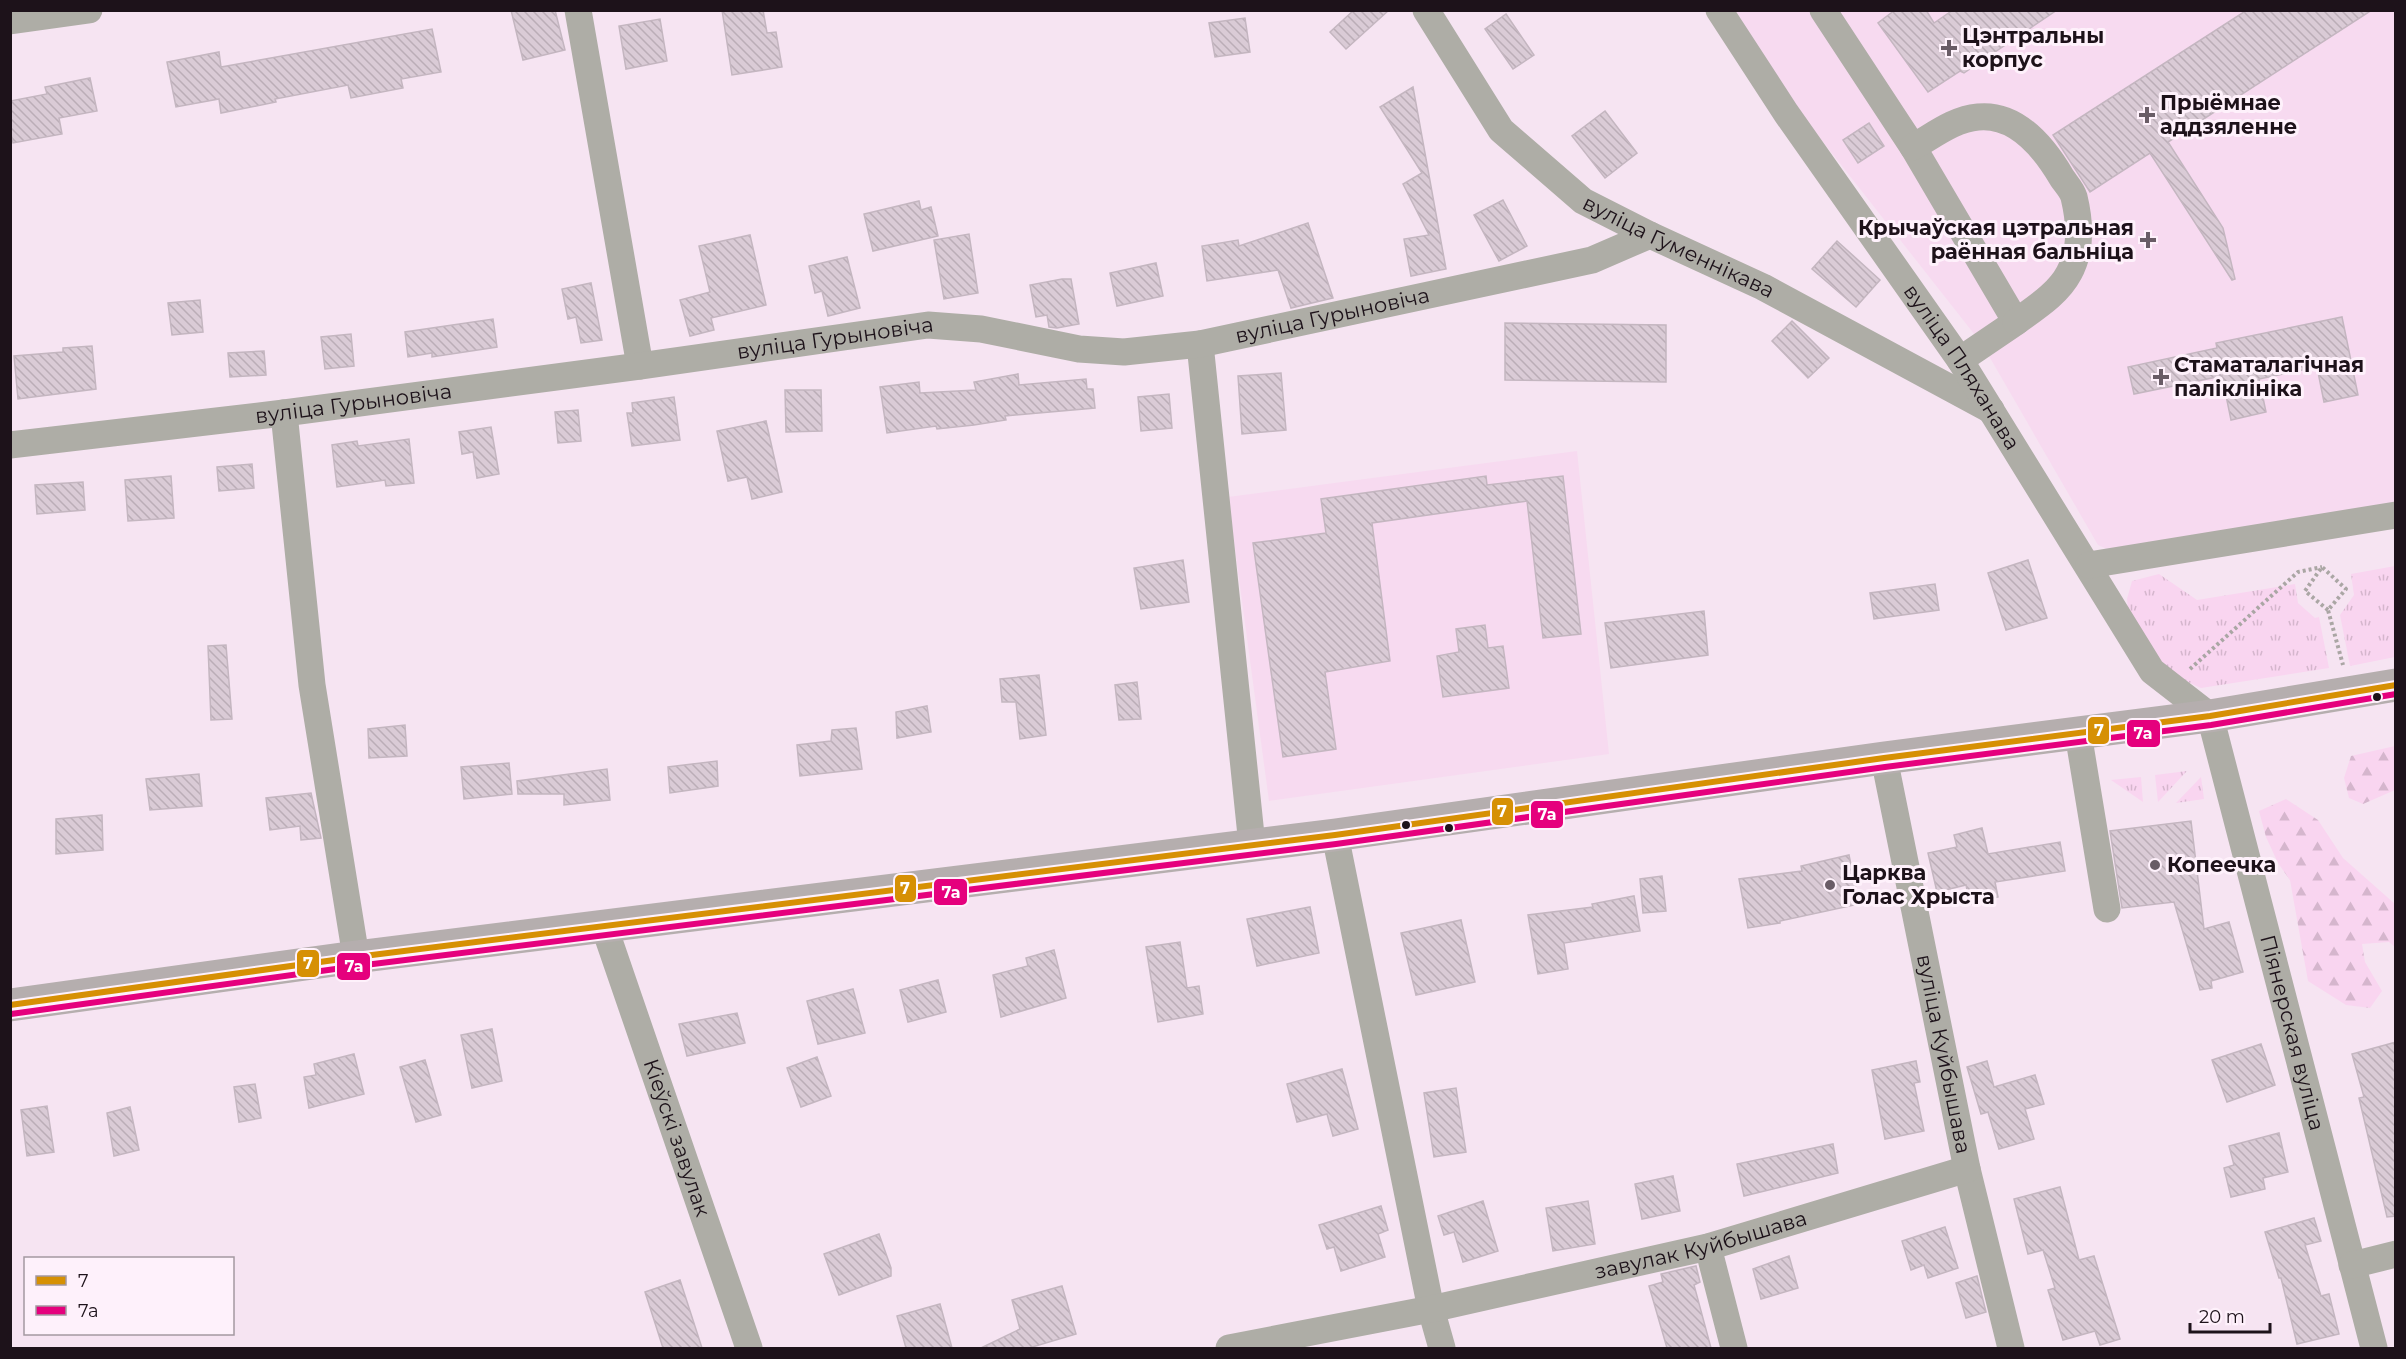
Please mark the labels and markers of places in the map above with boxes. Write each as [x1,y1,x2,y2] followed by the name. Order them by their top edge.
[1962,23,2104,72] place label: Цэнтральны корпус
[1940,39,1958,57] marker: Цэнтральны корпус
[2160,90,2297,139] place label: Прыёмнае аддзяленне
[2138,106,2156,124] marker: Прыёмнае аддзяленне
[1858,215,2134,264] place label: Крычаўская цэтральная раённая бальніца
[2139,231,2157,249] marker: Крычаўская цэтральная раённая бальніца
[2174,352,2364,401] place label: Стаматалагічная паліклініка
[2152,368,2170,386] marker: Стаматалагічная паліклініка
[2371,691,2383,703] unlabelled marker
[1400,819,1412,831] unlabelled marker
[1443,822,1455,834] unlabelled marker
[2167,852,2276,877] place label: Копеечка
[2148,858,2162,872] marker: Копеечка
[1842,860,1995,909] place label: Царква Голас Хрыста
[1823,878,1837,892] marker: Царква Голас Хрыста

